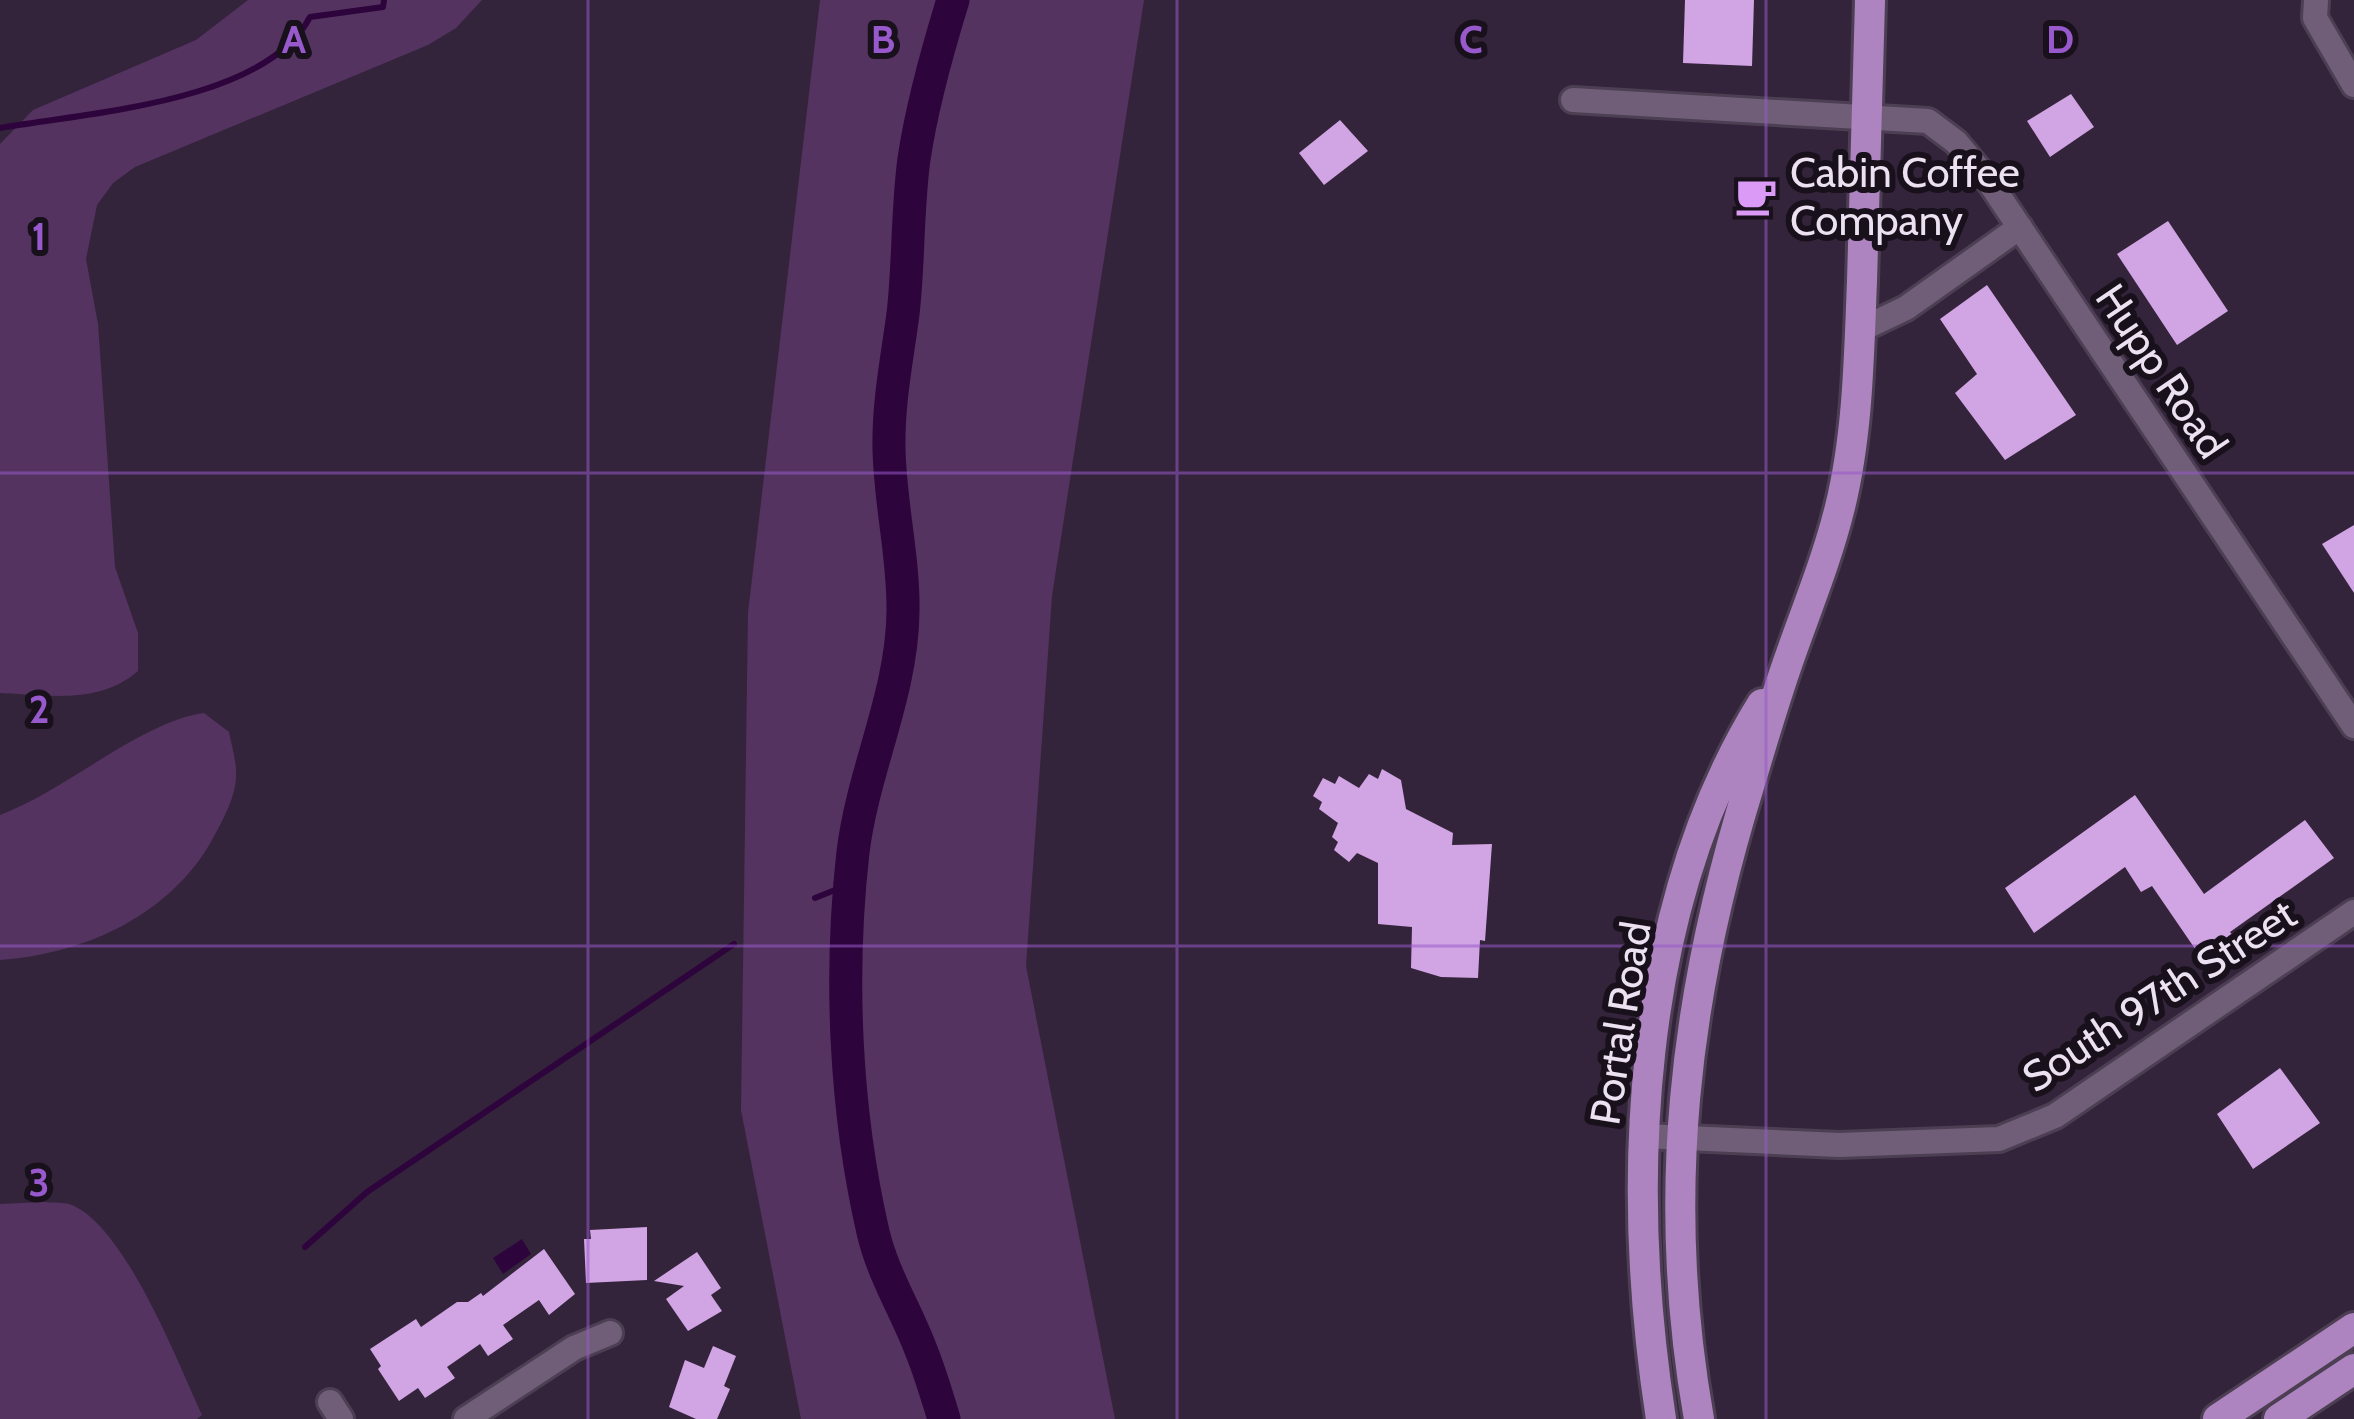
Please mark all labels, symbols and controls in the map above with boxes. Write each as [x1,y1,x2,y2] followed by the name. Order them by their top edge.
[282,15,307,63] text: A
[871,15,895,63] text: B
[1459,15,1483,63] text: C
[2046,15,2074,63] text: D
[1790,146,2020,246] place label: Cabin Coffee Company
[1733,173,1779,219] cafe icon: Cabin Coffee Company
[32,212,46,260] text: 1
[2085,274,2239,468] street label: Hupp Road
[29,685,49,733] text: 2
[2013,887,2305,1103] street label: South 97th Street
[1578,918,1662,1128] street label: Portal Road
[28,1158,50,1206] text: 3

